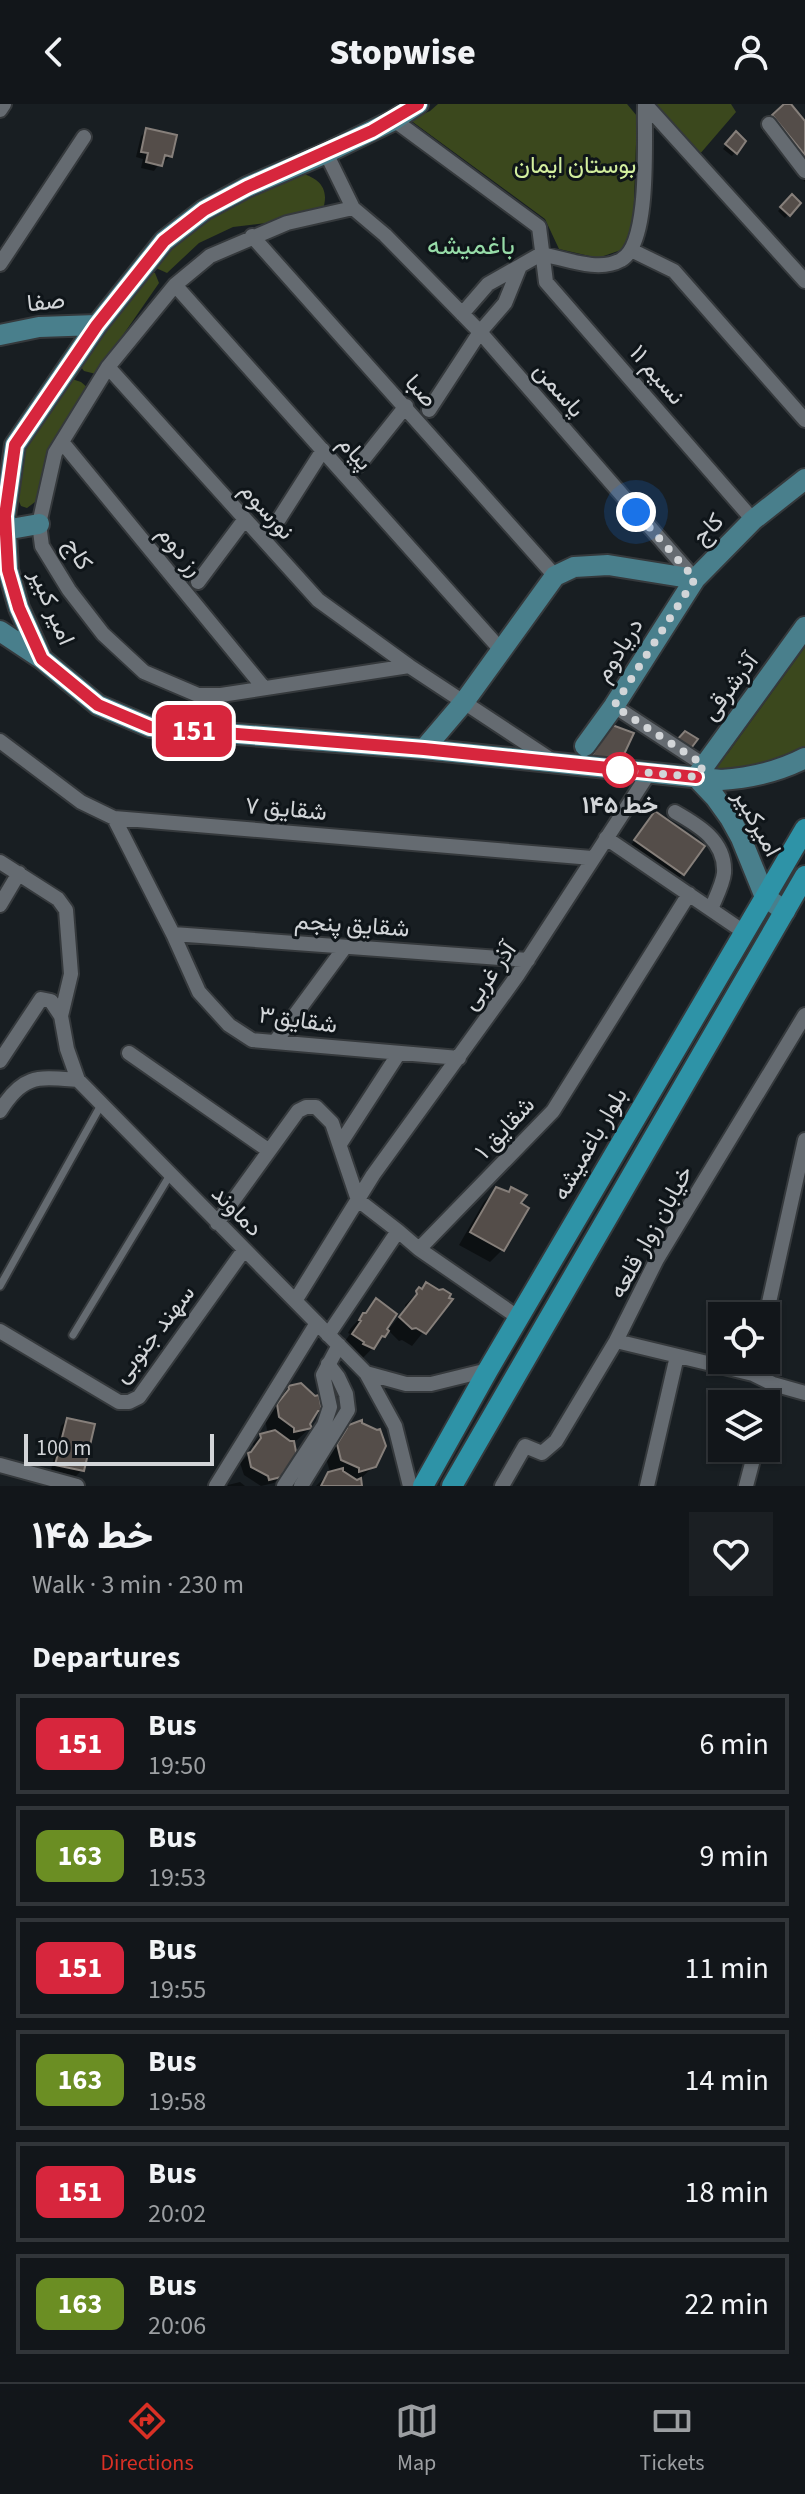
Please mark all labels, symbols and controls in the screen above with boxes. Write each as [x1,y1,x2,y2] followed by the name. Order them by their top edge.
[329,27,476,78] text: Stopwise
[32,30,76,74] icon: back
[729,30,773,74] icon: person
[514,148,636,183] park label: بوستان ایمان
[427,227,515,264] district label: باغمیشه
[25,283,67,321] street label: صفا
[621,337,693,413] street label: نسیم ۱۱
[525,354,593,426] street label: یاسمن
[396,366,446,416] street label: صبا
[329,427,381,479] street label: پیام
[231,474,303,548] street label: نورسوم
[616,492,656,532] your location
[684,505,732,553] street label: کاج
[148,518,212,584] street label: رز دوم
[55,531,101,577] street label: کاج
[20,563,84,651] street label: امیر کبیر
[586,611,652,689] street label: دریادوم
[693,644,768,728] street label: آذرشرقی
[148,705,240,757] line badge: 151
[172,711,216,751] text: 151
[603,753,637,787] marker: خط ۱۴۵
[724,782,790,863] street label: امیرکبیر
[244,788,328,830] street label: شقایق ۷
[582,788,658,823] place label: خط ۱۴۵
[293,904,411,946] street label: شقایق پنجم
[453,933,527,1017] street label: آذر غربی
[256,997,340,1043] street label: شقایق۳
[544,1081,636,1207] street label: بلوار باغمیشه
[467,1089,543,1167] street label: شقایق ۱
[600,1159,702,1305] street label: خیابان زوار قلعه
[203,1177,271,1245] street label: دماوند
[104,1277,204,1391] street label: سهند جنوبی
[708,1302,780,1462] map controls
[708,1302,780,1374] button: locate
[708,1390,780,1462] button: layers
[24,1430,214,1466] scale bar
[36,1432,91,1464] text: 100 m
[32,1509,153,1563] text: خط ۱۴۵
[689,1512,773,1596] button: heart
[32,1566,244,1603] text: Walk · 3 min · 230 m
[32,1636,180,1679] text: Departures
[148,1704,196,1747] text: Bus
[699,1723,769,1766] text: 6 min
[58,1724,102,1764] text: 151
[148,1747,206,1784] text: 19:50
[148,1816,196,1859] text: Bus
[699,1835,769,1878] text: 9 min
[58,1836,102,1876] text: 163
[148,1859,206,1896] text: 19:53
[148,1928,196,1971] text: Bus
[685,1947,769,1990] text: 11 min
[58,1948,102,1988] text: 151
[148,1971,206,2008] text: 19:55
[148,2040,196,2083] text: Bus
[685,2059,769,2102] text: 14 min
[58,2060,102,2100] text: 163
[148,2083,206,2120] text: 19:58
[148,2152,196,2195] text: Bus
[685,2171,769,2214] text: 18 min
[58,2172,102,2212] text: 151
[148,2195,206,2232] text: 20:02
[148,2264,196,2307] text: Bus
[685,2283,769,2326] text: 22 min
[58,2284,102,2324] text: 163
[148,2307,206,2344] text: 20:06
[101,2399,194,2479] tab: Directions
[395,2399,439,2479] tab: Map
[640,2399,704,2479] tab: Tickets

